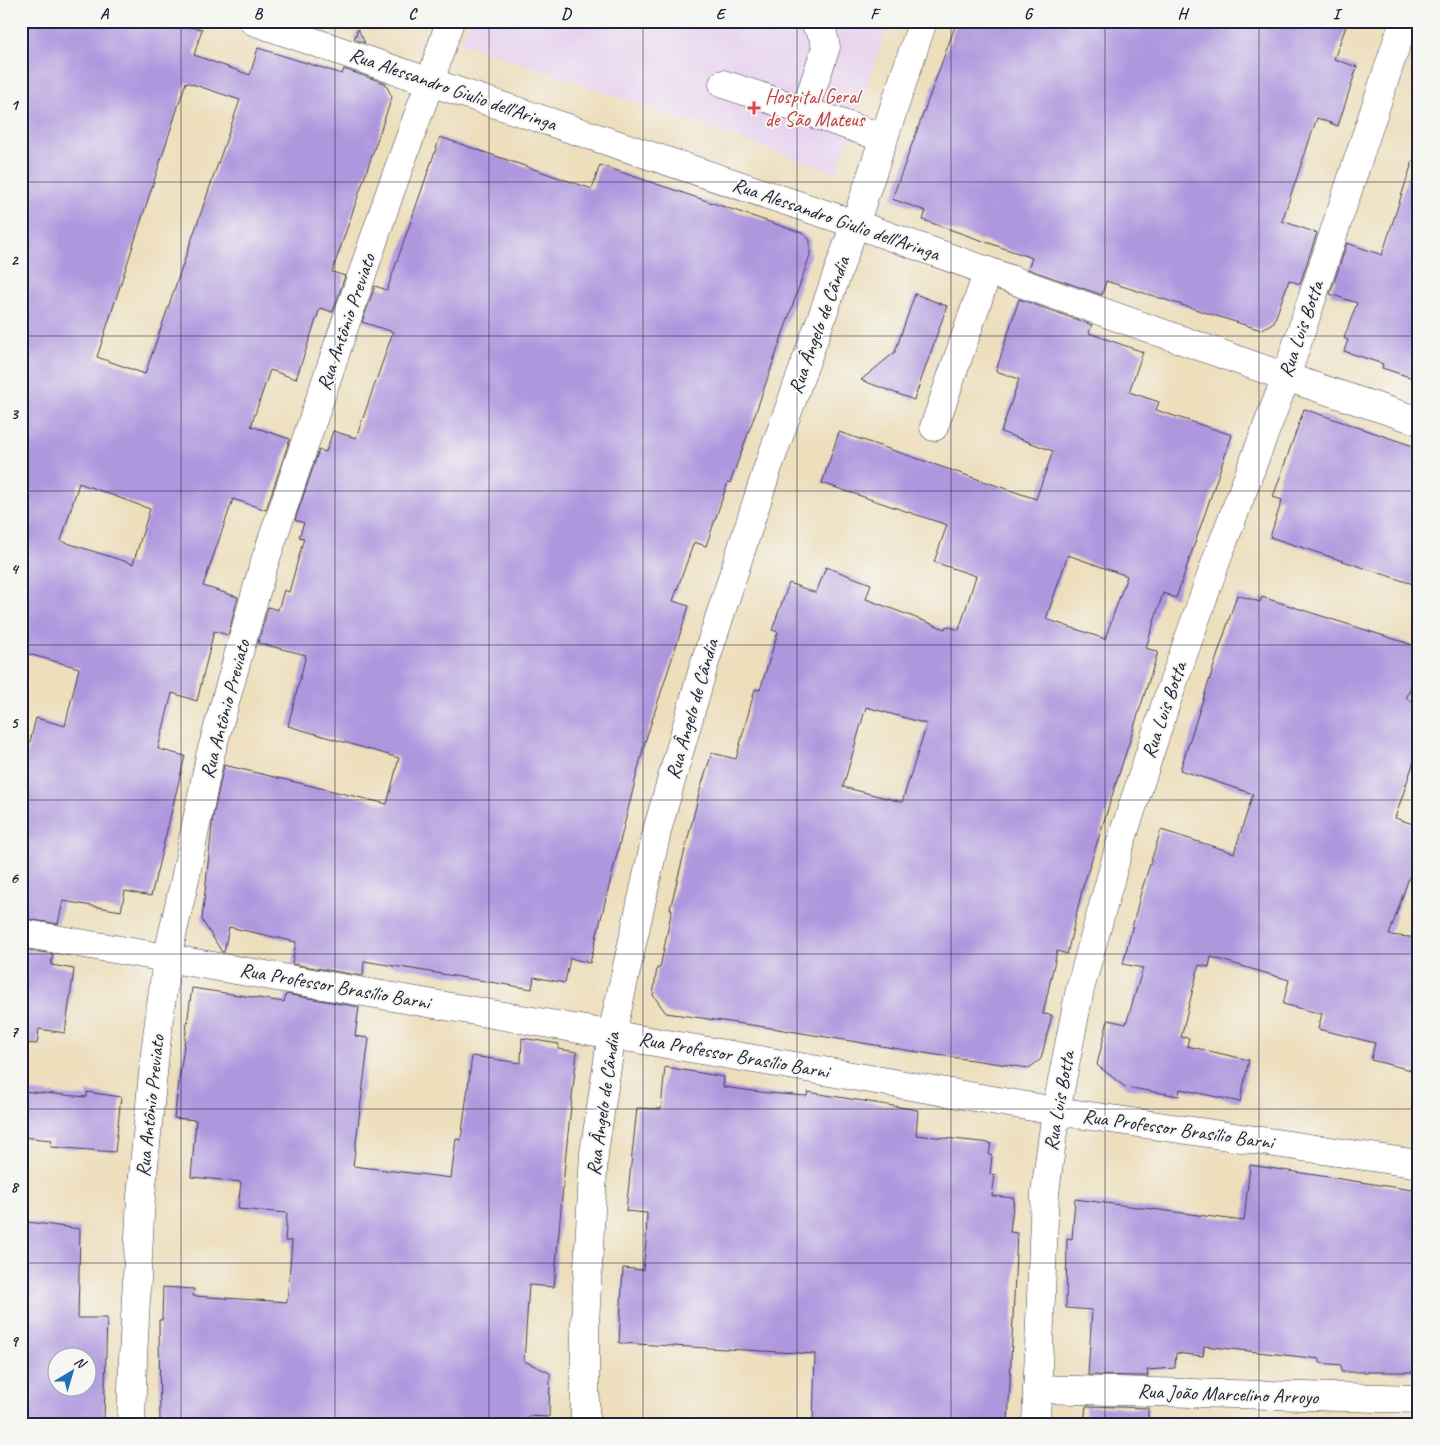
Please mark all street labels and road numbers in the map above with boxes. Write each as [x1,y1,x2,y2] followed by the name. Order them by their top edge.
[346,42,562,137] street label: Rua Alessandro Giulio dell'Aringa
[729,172,945,267] street label: Rua Alessandro Giulio dell'Aringa
[311,250,381,393] street label: Rua Antônio Previato
[783,251,856,397] street label: Rua Ângelo de Cândia
[1273,276,1330,381] street label: Rua Luis Botta
[660,634,724,782] street label: Rua Ângelo de Cândia
[194,636,256,781] street label: Rua Antônio Previato
[1136,657,1193,762] street label: Rua Luis Botta
[238,957,434,1015] street label: Rua Professor Brasílio Barni
[637,1026,833,1084] street label: Rua Professor Brasílio Barni
[581,1029,626,1177] street label: Rua Ângelo de Cândia
[130,1033,170,1178] street label: Rua Antônio Previato
[1038,1048,1080,1153] street label: Rua Luis Botta
[1081,1103,1277,1155] street label: Rua Professor Brasílio Barni
[1137,1378,1320,1410] street label: Rua João Marcelino Arroyo

